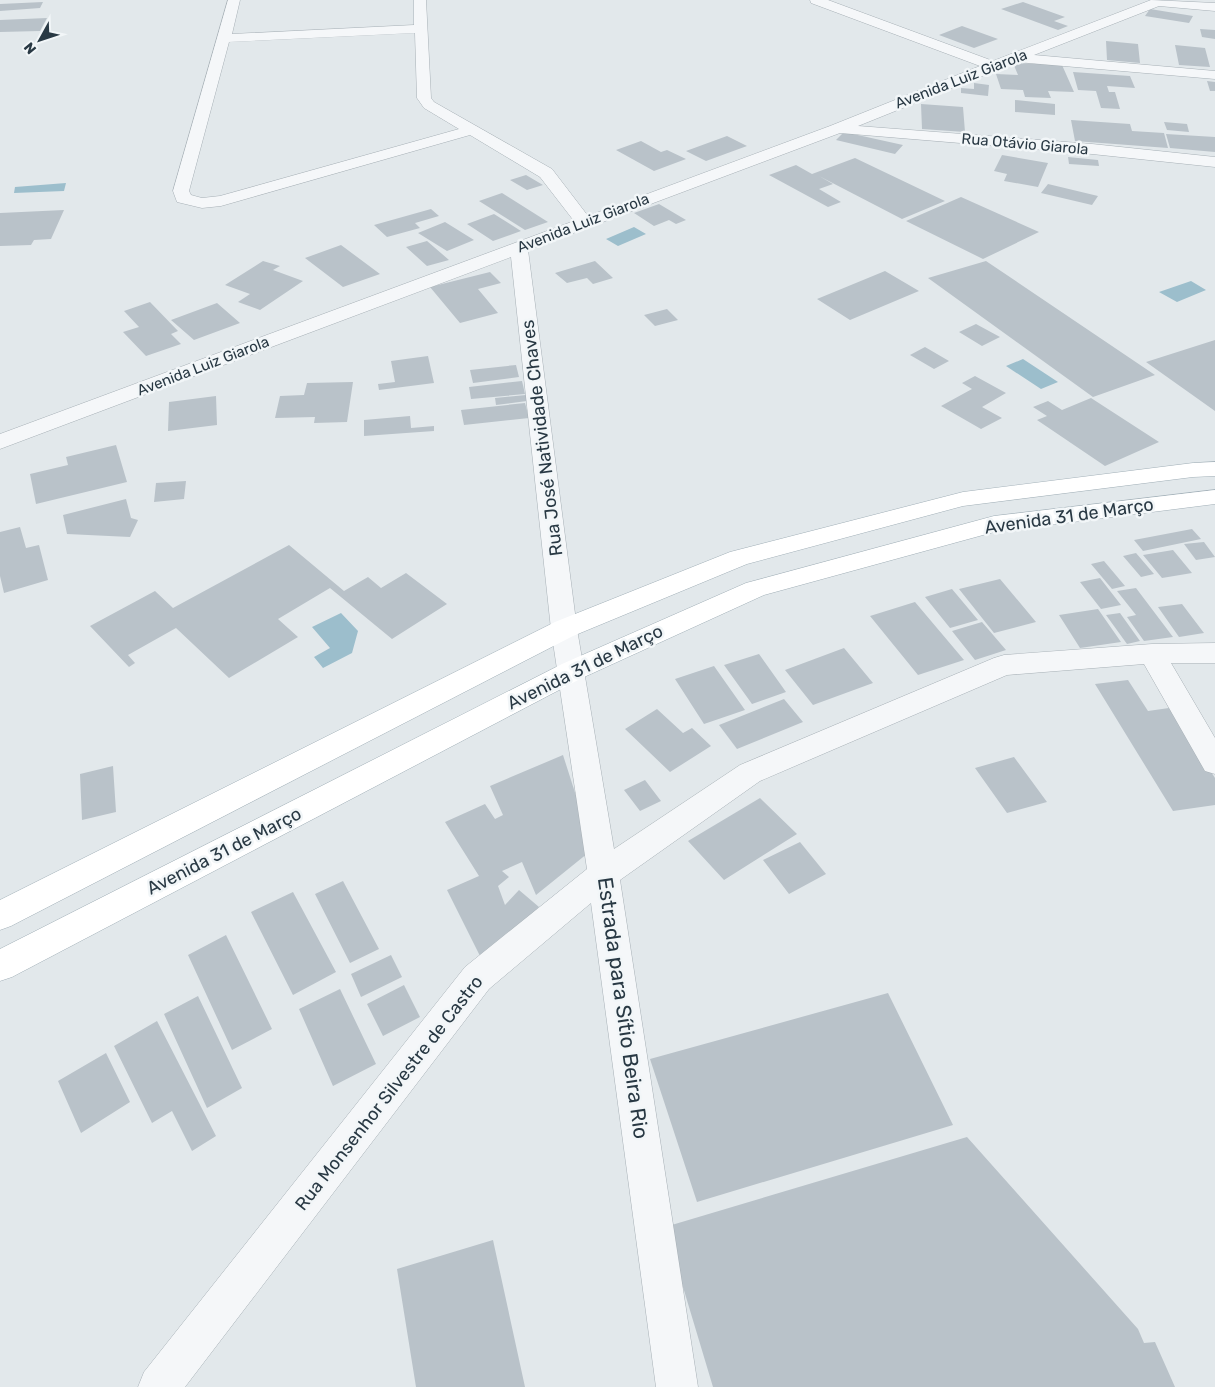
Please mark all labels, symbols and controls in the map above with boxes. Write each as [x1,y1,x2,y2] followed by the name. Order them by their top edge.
[15,15,65,65] north arrow
[21,39,40,57] text: N
[892,46,1030,112] street label: Avenida Luiz Giarola
[961,129,1089,159] street label: Rua Otávio Giarola
[514,190,652,256] street label: Avenida Luiz Giarola
[517,319,567,557] street label: Rua José Natividade Chaves
[134,333,272,399] street label: Avenida Luiz Giarola
[983,493,1155,539] street label: Avenida 31 de Março
[504,620,666,714] street label: Avenida 31 de Março
[143,802,305,900] street label: Avenida 31 de Março
[593,876,654,1140] street label: Estrada para Sítio Beira Rio
[290,971,488,1215] street label: Rua Monsenhor Silvestre de Castro

